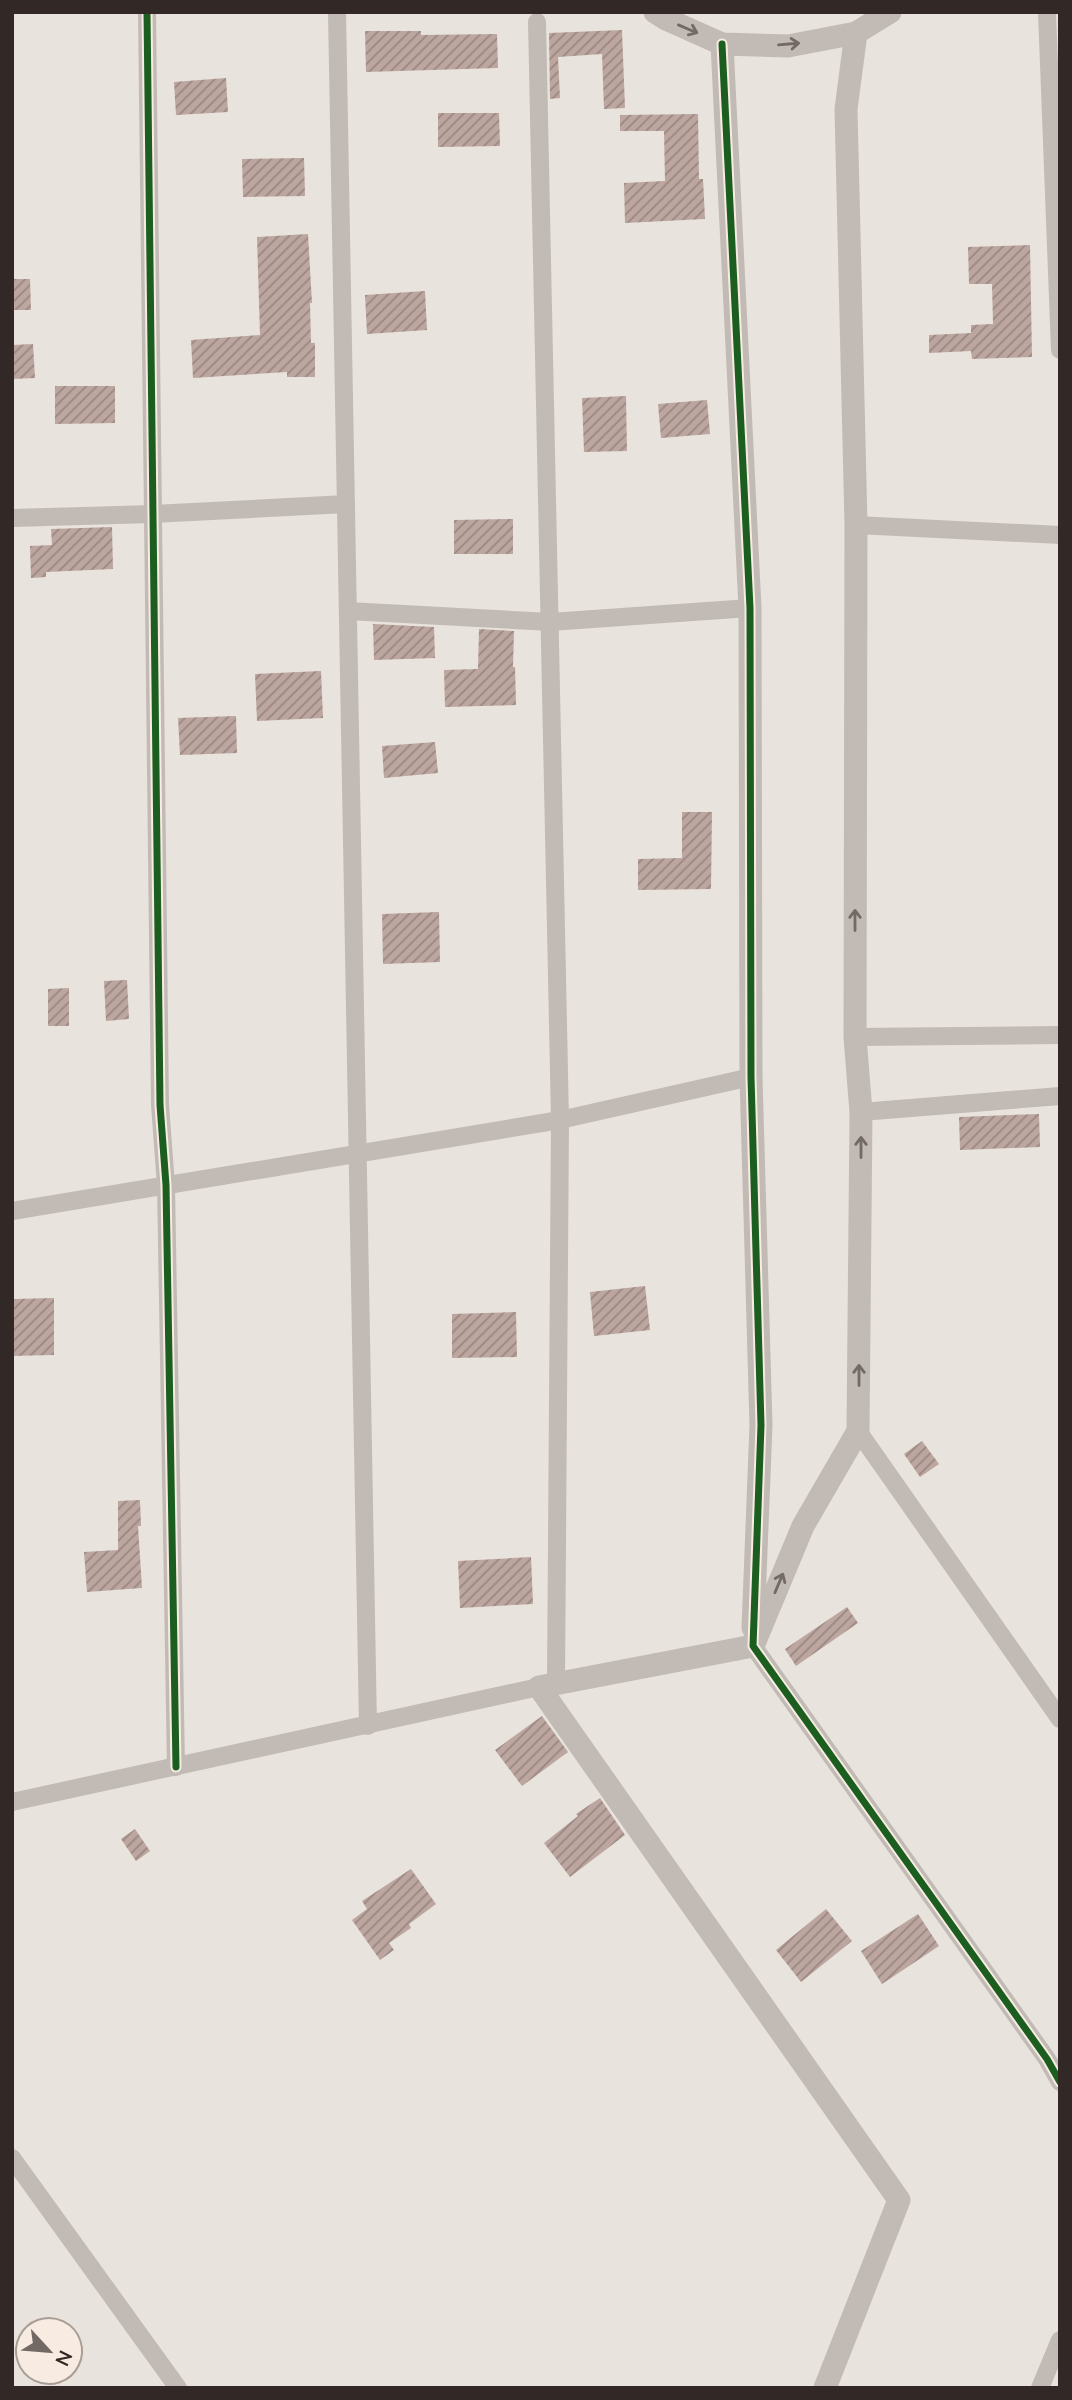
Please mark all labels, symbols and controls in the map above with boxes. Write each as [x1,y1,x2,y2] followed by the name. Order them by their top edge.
[676,23,698,36] one-way arrow
[778,37,800,50] one-way arrow
[848,909,862,932] one-way arrow
[854,1136,868,1159] one-way arrow
[852,1364,866,1387] one-way arrow
[773,1572,786,1594] one-way arrow
[14,2316,84,2386] north arrow
[49,2346,78,2370] text: N

